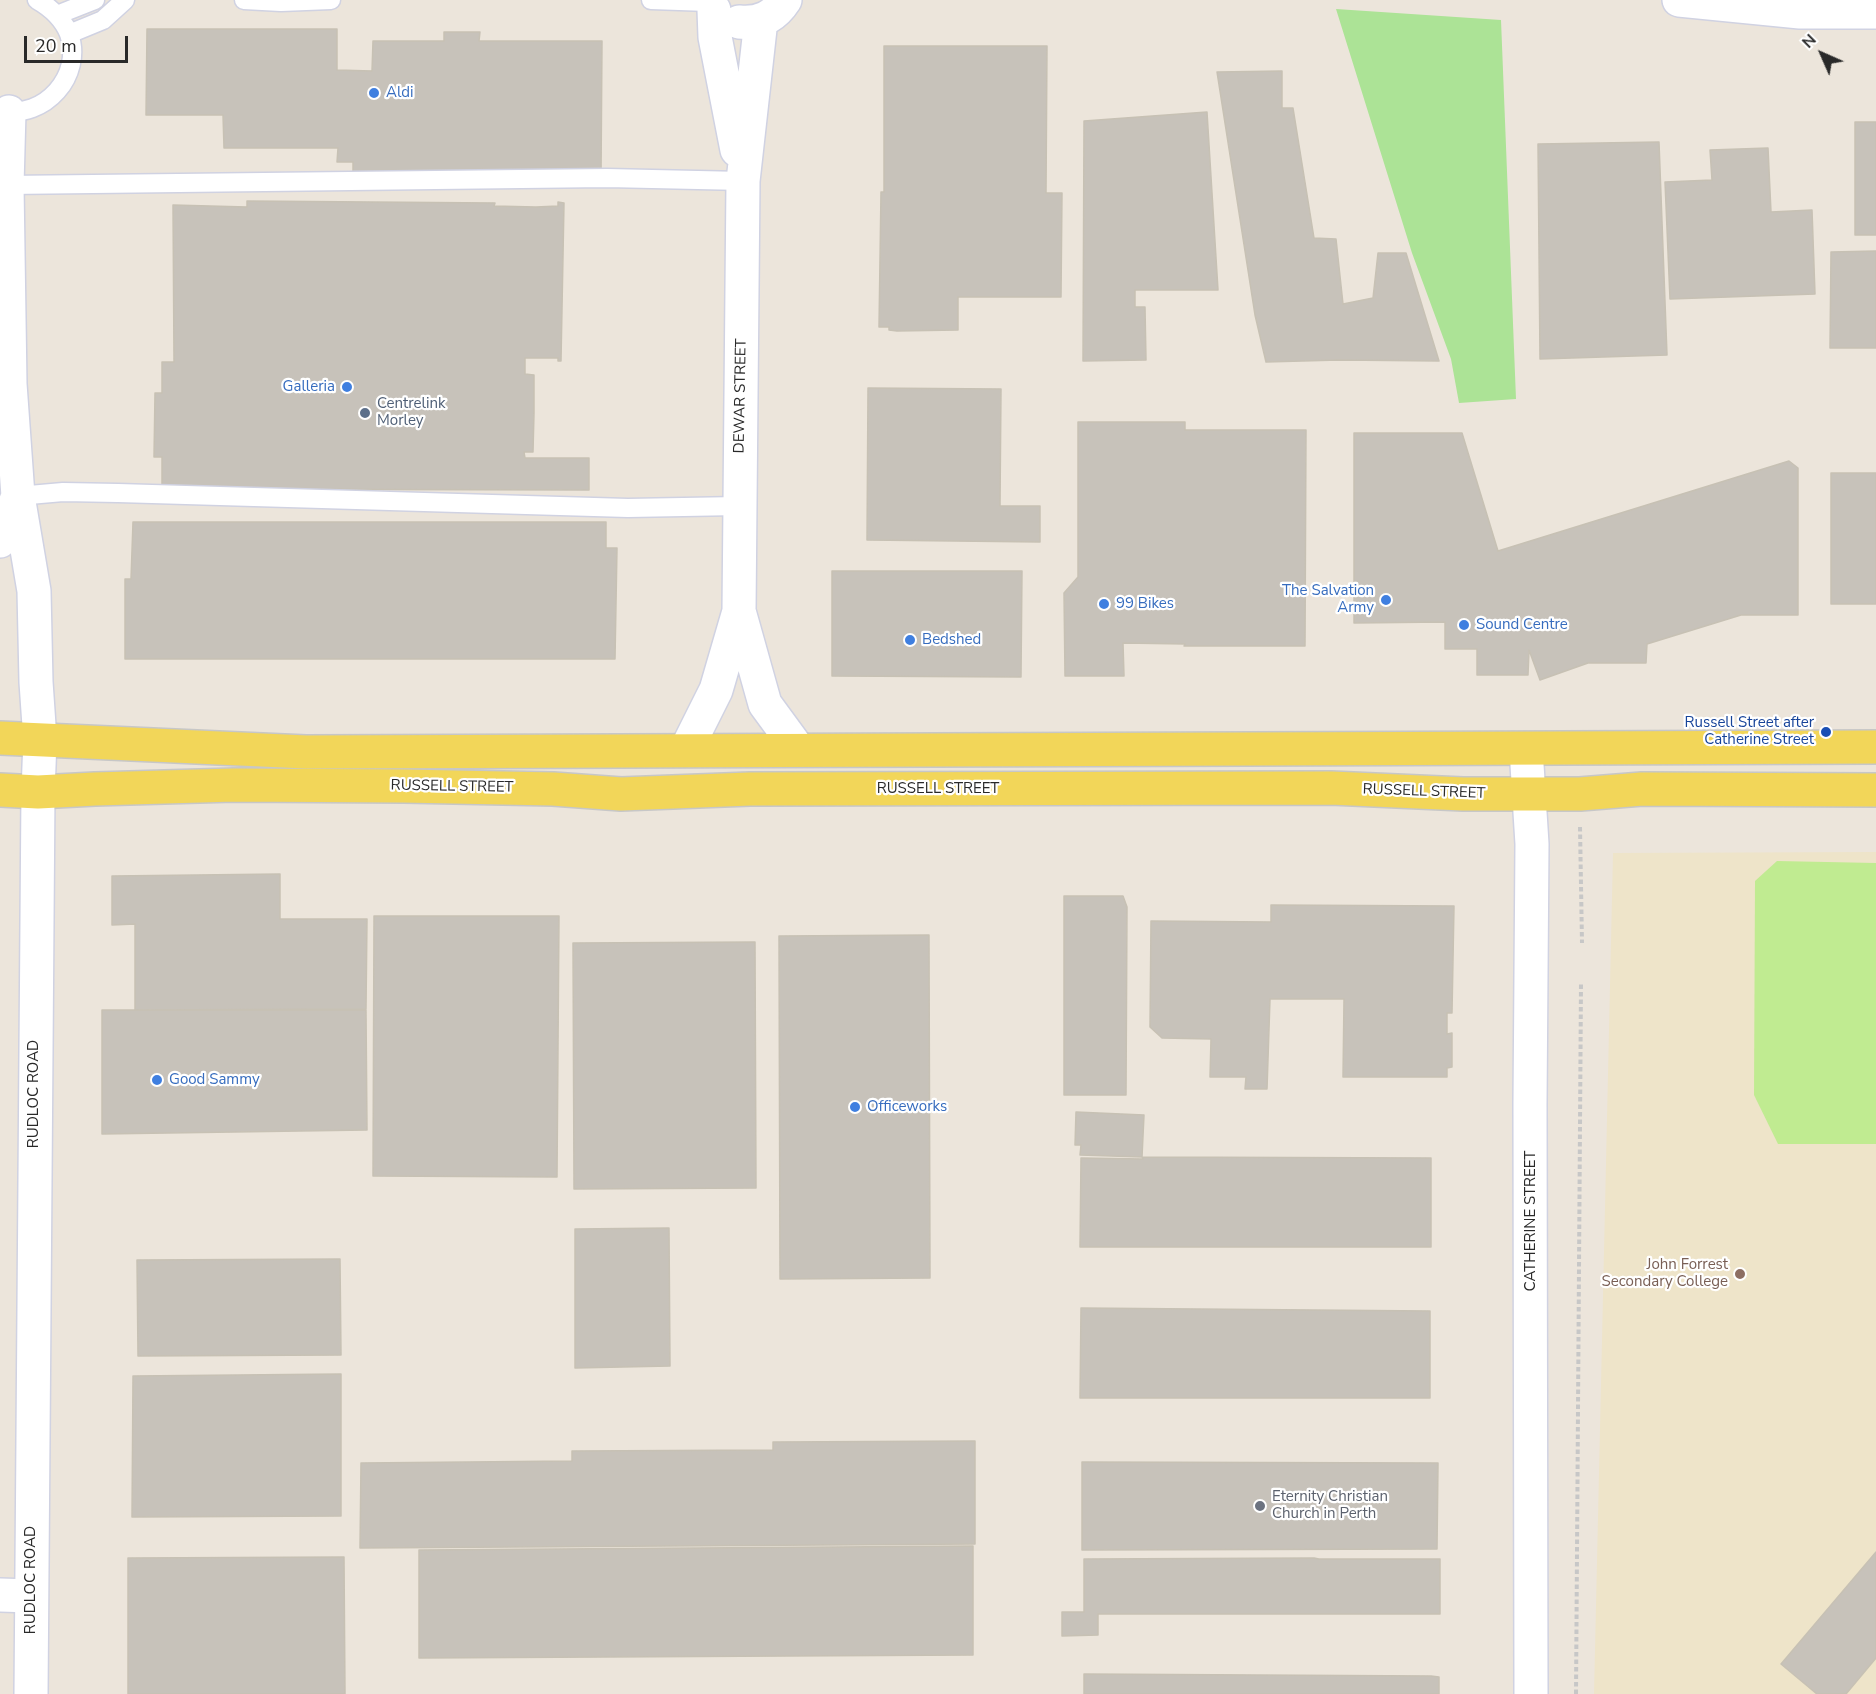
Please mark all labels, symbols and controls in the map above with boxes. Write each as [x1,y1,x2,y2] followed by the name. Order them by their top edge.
[27,24,130,62] scale bar
[1792,24,1852,84] north arrow
[1797,29,1821,53] text: N
[35,34,77,58] text: 20 m
[386,84,414,102] place label: Aldi
[367,86,381,100] marker: Aldi
[731,339,751,453] street label: DEWAR STREET
[283,378,335,396] place label: Galleria
[340,380,354,394] marker: Galleria
[377,395,446,430] place label: Centrelink Morley
[358,406,372,420] marker: Centrelink Morley
[1282,582,1374,617] place label: The Salvation Army
[1379,593,1393,607] marker: The Salvation Army
[1116,595,1174,613] place label: 99 Bikes
[1097,597,1111,611] marker: 99 Bikes
[1476,616,1568,634] place label: Sound Centre
[1457,618,1471,632] marker: Sound Centre
[922,631,981,649] place label: Bedshed
[903,633,917,647] marker: Bedshed
[1685,714,1814,749] place label: Russell Street after Catherine Street
[1819,725,1833,739] marker: Russell Street after Catherine Street
[391,777,513,797] street label: RUSSELL STREET
[877,780,999,798] street label: RUSSELL STREET
[1362,781,1486,803] street label: RUSSELL STREET
[25,1040,43,1148] street label: RUDLOC ROAD
[169,1071,260,1089] place label: Good Sammy
[150,1073,164,1087] marker: Good Sammy
[867,1098,947,1116] place label: Officeworks
[848,1100,862,1114] marker: Officeworks
[1522,1151,1540,1291] street label: CATHERINE STREET
[1602,1256,1728,1291] place label: John Forrest Secondary College
[1733,1267,1747,1281] marker: John Forrest Secondary College
[1272,1488,1388,1523] place label: Eternity Christian Church in Perth
[1253,1499,1267,1513] marker: Eternity Christian Church in Perth
[22,1526,40,1634] street label: RUDLOC ROAD

